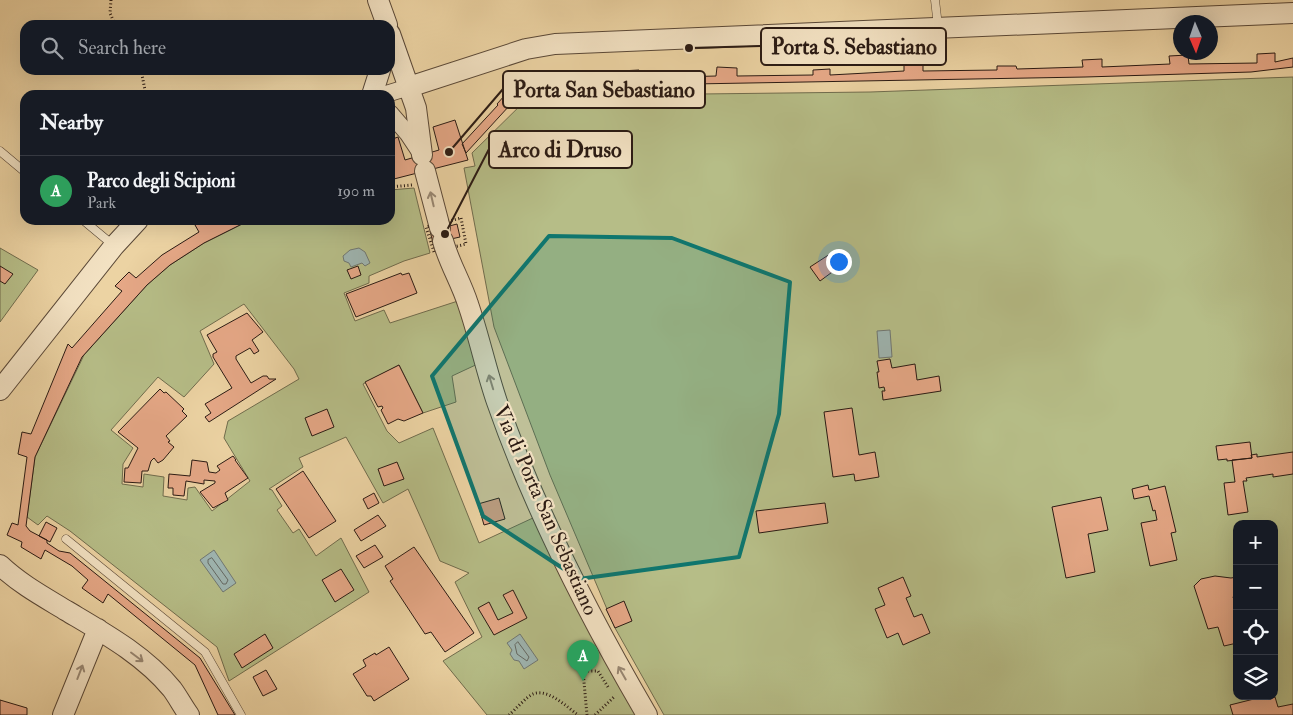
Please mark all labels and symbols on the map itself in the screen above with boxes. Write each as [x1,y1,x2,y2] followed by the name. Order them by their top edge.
[1173,15,1218,60] north arrow
[761,28,946,65] callout: Porta S. Sebastiano
[771,33,937,61] text: Porta S. Sebastiano
[503,71,705,108] callout: Porta San Sebastiano
[513,76,695,104] text: Porta San Sebastiano
[489,131,632,168] callout: Arco di Druso
[497,136,622,164] text: Arco di Druso
[427,192,436,208] one-way arrow
[826,249,852,275] your location
[486,374,496,390] one-way arrow
[487,401,604,620] street label: Via di Porta San Sebastiano
[567,640,599,681] pin: A
[131,651,144,662] one-way arrow
[76,665,85,680] one-way arrow
[617,666,627,681] one-way arrow

